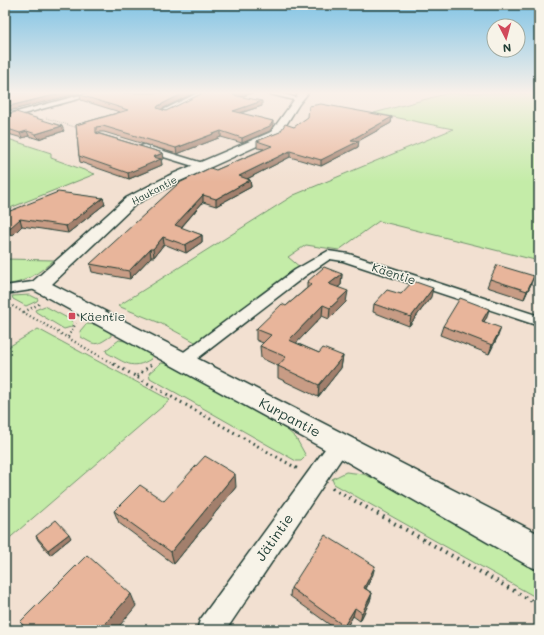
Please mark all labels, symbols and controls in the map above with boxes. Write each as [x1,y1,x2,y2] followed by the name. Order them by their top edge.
[486,18,526,58] north arrow
[502,41,512,56] text: N
[129,172,179,208] street label: Haukantie
[370,258,418,288] street label: Käentie
[80,308,125,324] place label: Käentie
[67,311,77,321] marker: Käentie
[256,393,324,441] street label: Kurpantie
[251,510,297,564] street label: Jätintie

